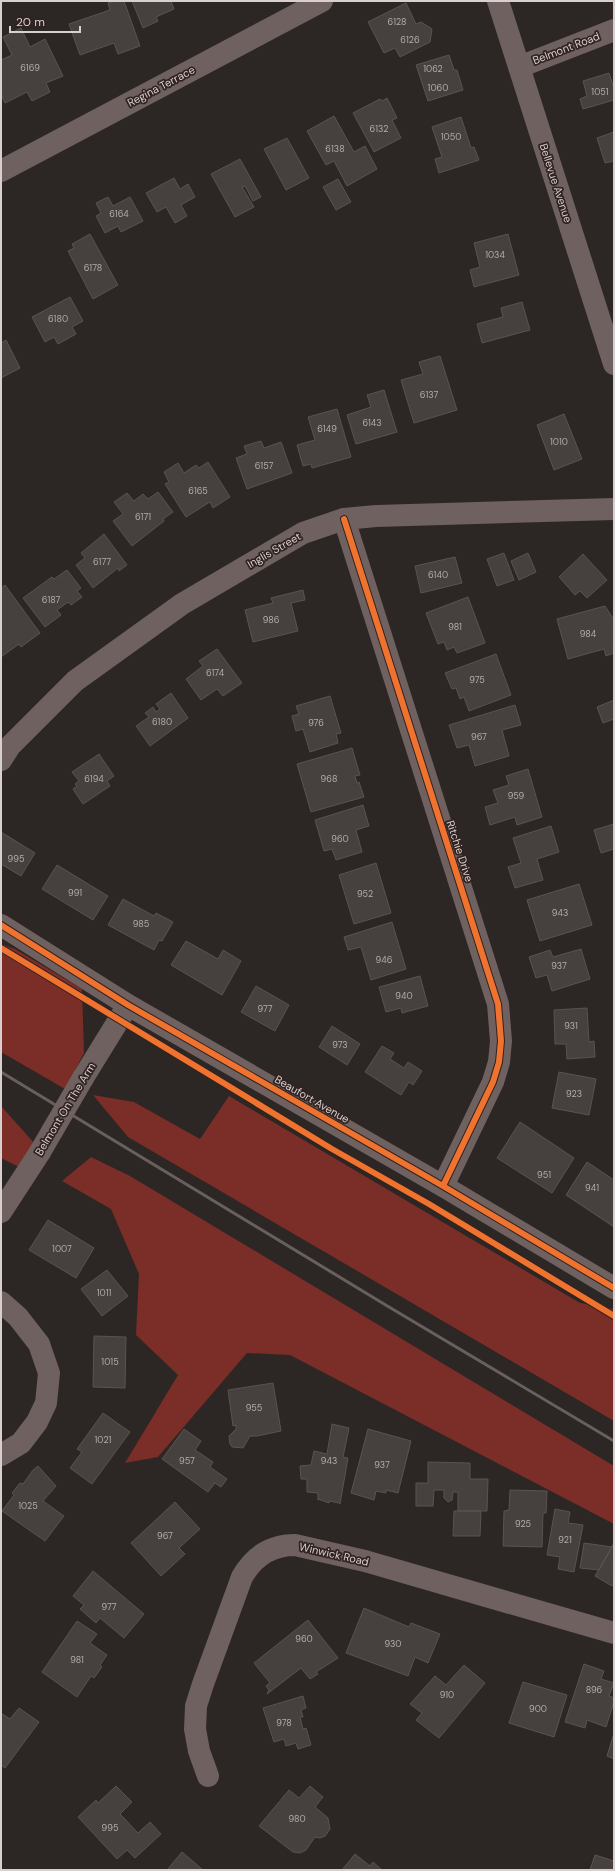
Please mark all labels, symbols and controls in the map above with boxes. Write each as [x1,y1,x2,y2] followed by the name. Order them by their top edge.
[10,8,80,34] scale bar
[16,14,45,30] text: 20 m
[388,16,406,28] house number: 6128
[530,29,602,67] street label: Belmont Road
[400,34,420,46] house number: 6126
[20,62,40,74] house number: 6169
[125,62,197,110] street label: Regina Terrace
[423,63,443,75] house number: 1062
[428,82,448,94] house number: 1060
[591,86,609,98] house number: 1051
[370,123,388,135] house number: 6132
[441,131,461,143] house number: 1050
[537,142,575,224] street label: Bellevue Avenue
[325,143,345,155] house number: 6138
[109,208,129,220] house number: 6164
[485,249,505,261] house number: 1034
[84,262,102,274] house number: 6178
[48,313,68,325] house number: 6180
[420,389,438,401] house number: 6137
[362,417,382,429] house number: 6143
[317,423,337,435] house number: 6149
[550,436,568,448] house number: 1010
[255,460,273,472] house number: 6157
[188,485,208,497] house number: 6165
[135,511,151,523] house number: 6171
[245,529,303,571] street label: Inglis Street
[93,556,111,568] house number: 6177
[428,569,448,581] house number: 6140
[42,594,60,606] house number: 6187
[263,614,280,626] house number: 986
[448,621,462,633] house number: 981
[580,628,597,640] house number: 984
[206,667,225,679] house number: 6174
[469,674,485,686] house number: 975
[152,716,172,728] house number: 6180
[308,717,324,729] house number: 976
[471,731,487,743] house number: 967
[84,773,104,785] house number: 6194
[321,773,337,785] house number: 968
[508,790,525,802] house number: 959
[443,818,477,884] street label: Ritchie Drive
[331,833,349,845] house number: 960
[8,853,24,865] house number: 995
[68,887,82,899] house number: 991
[357,888,373,900] house number: 952
[552,907,568,919] house number: 943
[133,918,149,930] house number: 985
[376,954,393,966] house number: 946
[551,960,567,972] house number: 937
[395,990,413,1002] house number: 940
[257,1003,273,1015] house number: 977
[564,1020,578,1032] house number: 931
[332,1039,348,1051] house number: 973
[32,1060,98,1158] street label: Belmont On The Arm
[272,1072,352,1126] street label: Beaufort Avenue
[566,1088,582,1100] house number: 923
[537,1169,551,1181] house number: 951
[585,1182,599,1194] house number: 941
[52,1243,72,1255] house number: 1007
[97,1287,111,1299] house number: 1011
[101,1356,119,1368] house number: 1015
[246,1402,262,1414] house number: 955
[95,1434,112,1446] house number: 1021
[179,1455,195,1467] house number: 957
[321,1455,337,1467] house number: 943
[374,1459,390,1471] house number: 937
[18,1500,38,1512] house number: 1025
[515,1518,531,1530] house number: 925
[157,1530,173,1542] house number: 967
[558,1534,572,1546] house number: 921
[298,1539,370,1569] street label: Winwick Road
[101,1601,117,1613] house number: 977
[295,1633,313,1645] house number: 960
[385,1638,401,1650] house number: 930
[70,1654,84,1666] house number: 981
[586,1684,603,1696] house number: 896
[440,1689,454,1701] house number: 910
[529,1703,547,1715] house number: 900
[276,1717,292,1729] house number: 978
[288,1813,306,1825] house number: 980
[102,1822,118,1834] house number: 995

